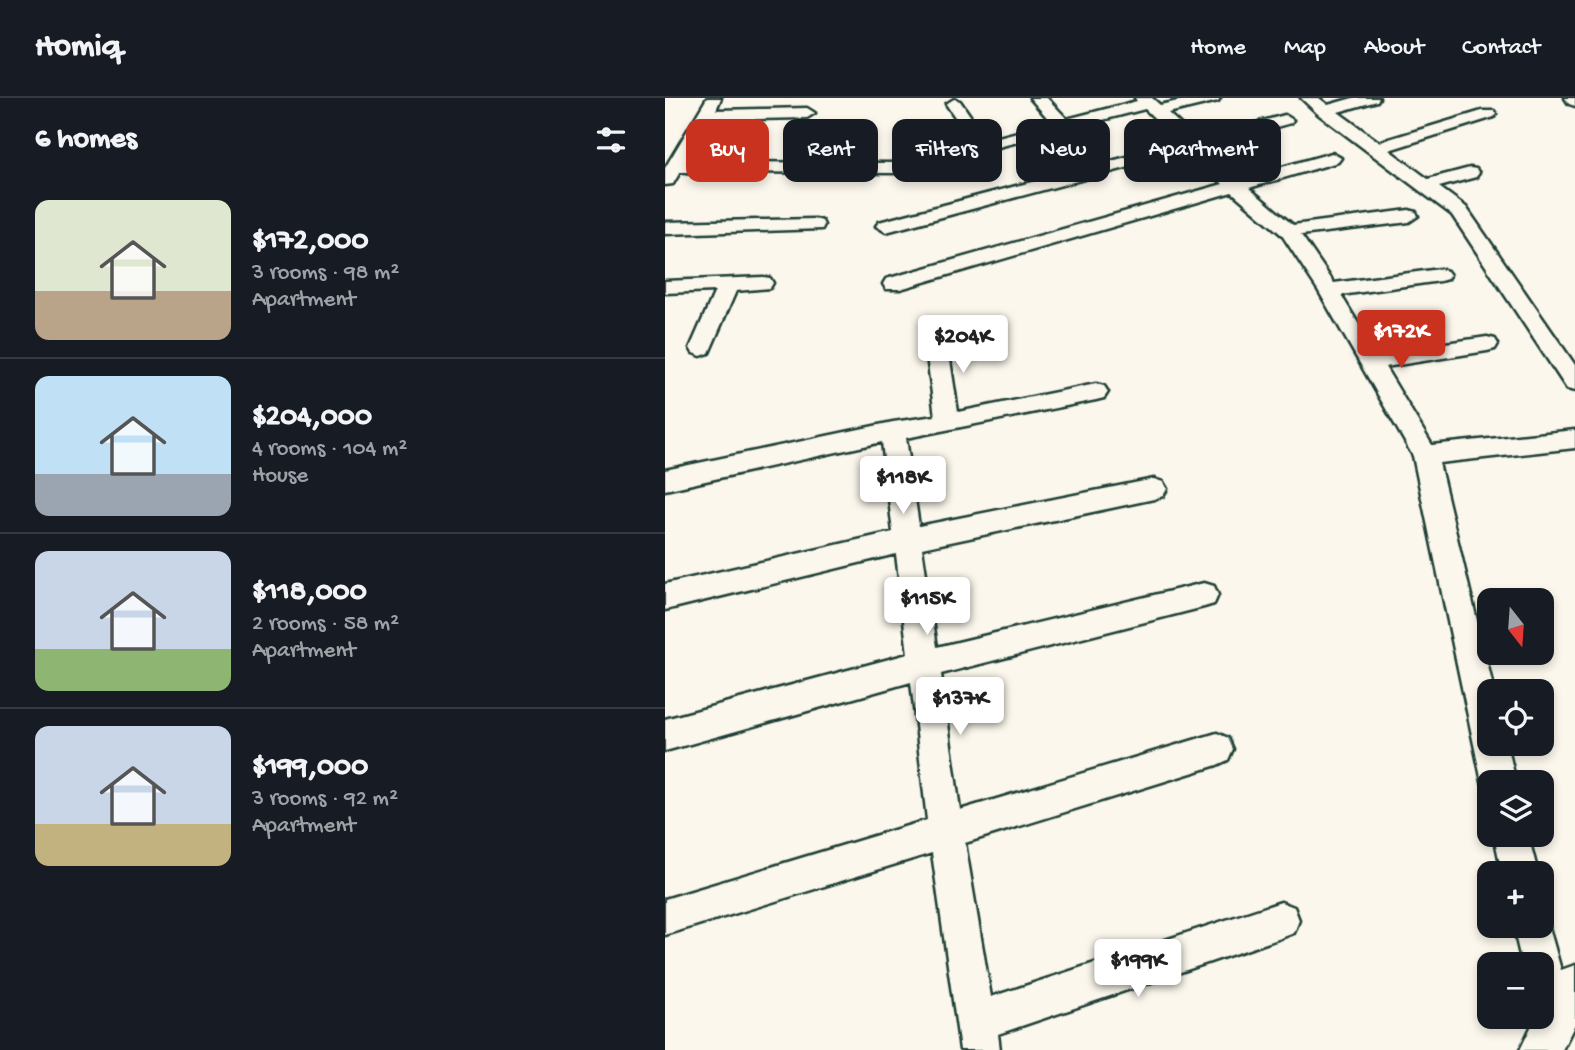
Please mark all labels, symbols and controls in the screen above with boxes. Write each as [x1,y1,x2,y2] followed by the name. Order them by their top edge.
[35,29,121,67] text: Homiq
[1190,34,1246,63] text: Home
[1284,34,1326,63] text: Map
[1364,34,1424,63] text: About
[1462,34,1540,63] text: Contact
[686,119,769,182] chip: Buy
[783,119,878,182] chip: Rent
[892,119,1002,182] chip: Filters
[1016,119,1110,182] chip: New
[1124,119,1281,182] chip: Apartment
[592,121,630,159] icon: filters
[35,123,137,158] text: 6 homes
[252,225,368,260] text: $172,000
[91,228,175,312] icon: home
[252,260,399,287] text: 3 rooms · 98 m²
[252,287,356,314] text: Apartment
[1352,310,1450,370] pin: $172K
[914,316,1012,375] pin: $204K
[1373,319,1429,346] text: $172K
[934,324,992,351] text: $204K
[252,401,372,436] text: $204,000
[91,404,175,488] icon: home
[252,436,407,463] text: 4 rooms · 104 m²
[854,456,952,516] pin: $118K
[252,463,308,490] text: House
[876,465,930,492] text: $118K
[252,576,367,611] text: $118,000
[878,578,976,637] pin: $115K
[91,579,175,663] icon: home
[900,586,954,613] text: $115K
[1477,588,1554,665] north arrow
[1477,588,1554,1029] map controls
[252,611,399,638] text: 2 rooms · 58 m²
[252,638,356,665] text: Apartment
[911,678,1009,737] pin: $137K
[1477,679,1554,756] button: locate
[932,686,988,713] text: $137K
[252,751,368,786] text: $199,000
[91,754,175,838] icon: home
[1477,770,1554,847] button: layers
[252,786,398,813] text: 3 rooms · 92 m²
[252,813,356,840] text: Apartment
[1477,861,1554,938] button: +
[1089,940,1187,999] pin: $199K
[1110,948,1166,975] text: $199K
[1477,952,1554,1029] button: −

